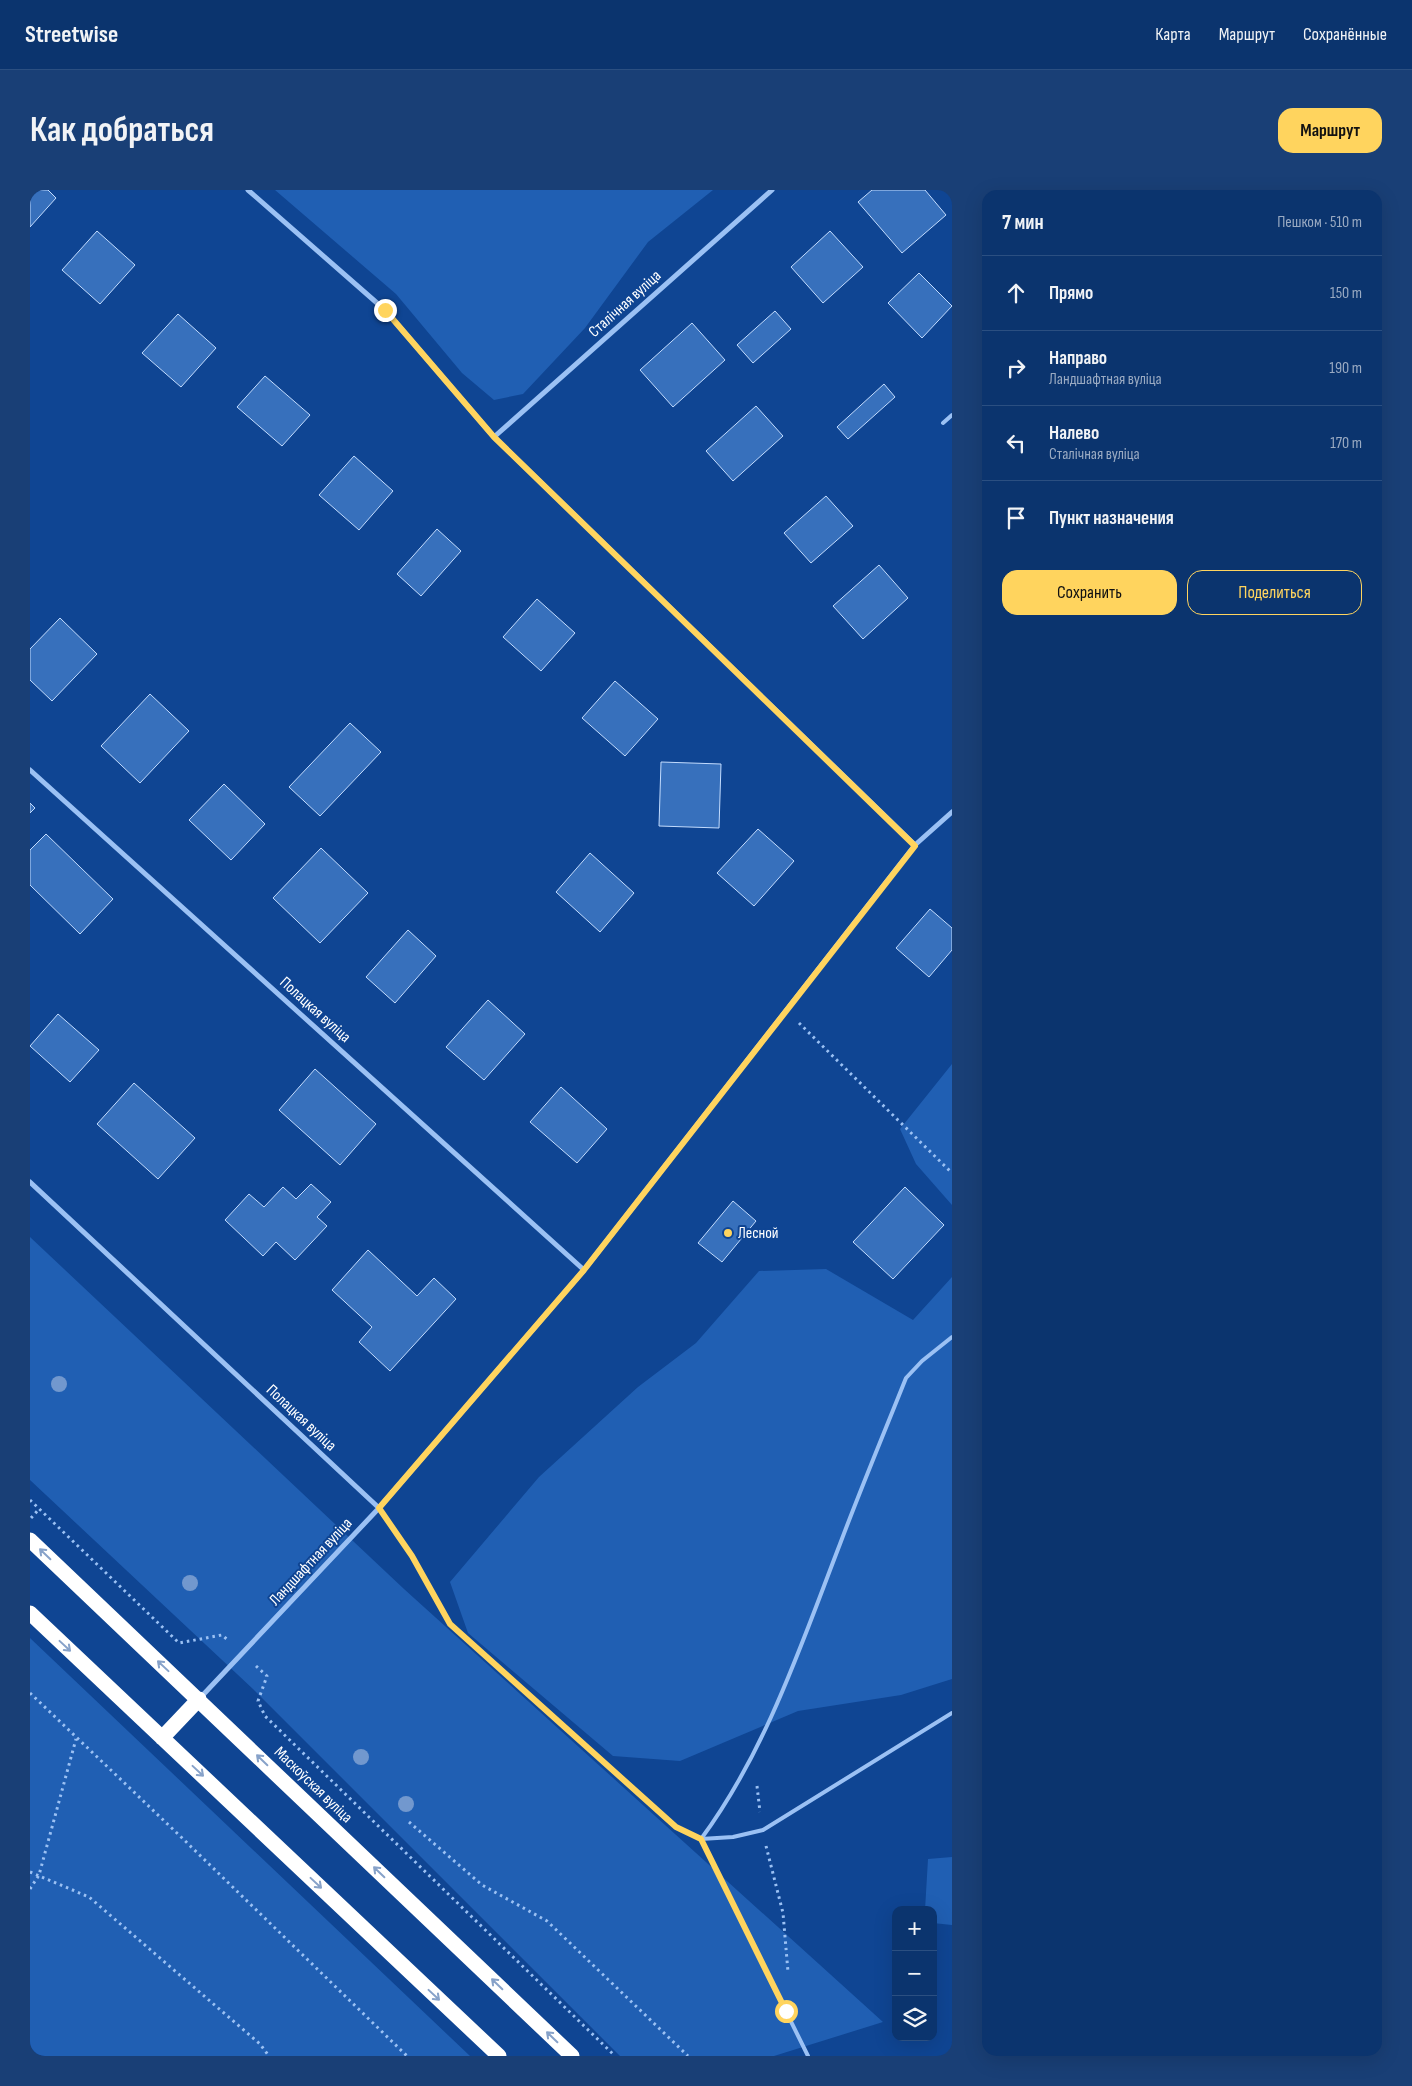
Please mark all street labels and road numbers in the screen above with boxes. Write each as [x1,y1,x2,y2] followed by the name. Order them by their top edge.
[585,267,665,341] street label: Сталічная вуліца
[276,973,354,1047] street label: Полацкая вуліца
[262,1381,340,1455] street label: Полацкая вуліца
[266,1514,356,1610] street label: Ландшафтная вуліца
[270,1743,356,1827] street label: Маскоўская вуліца

